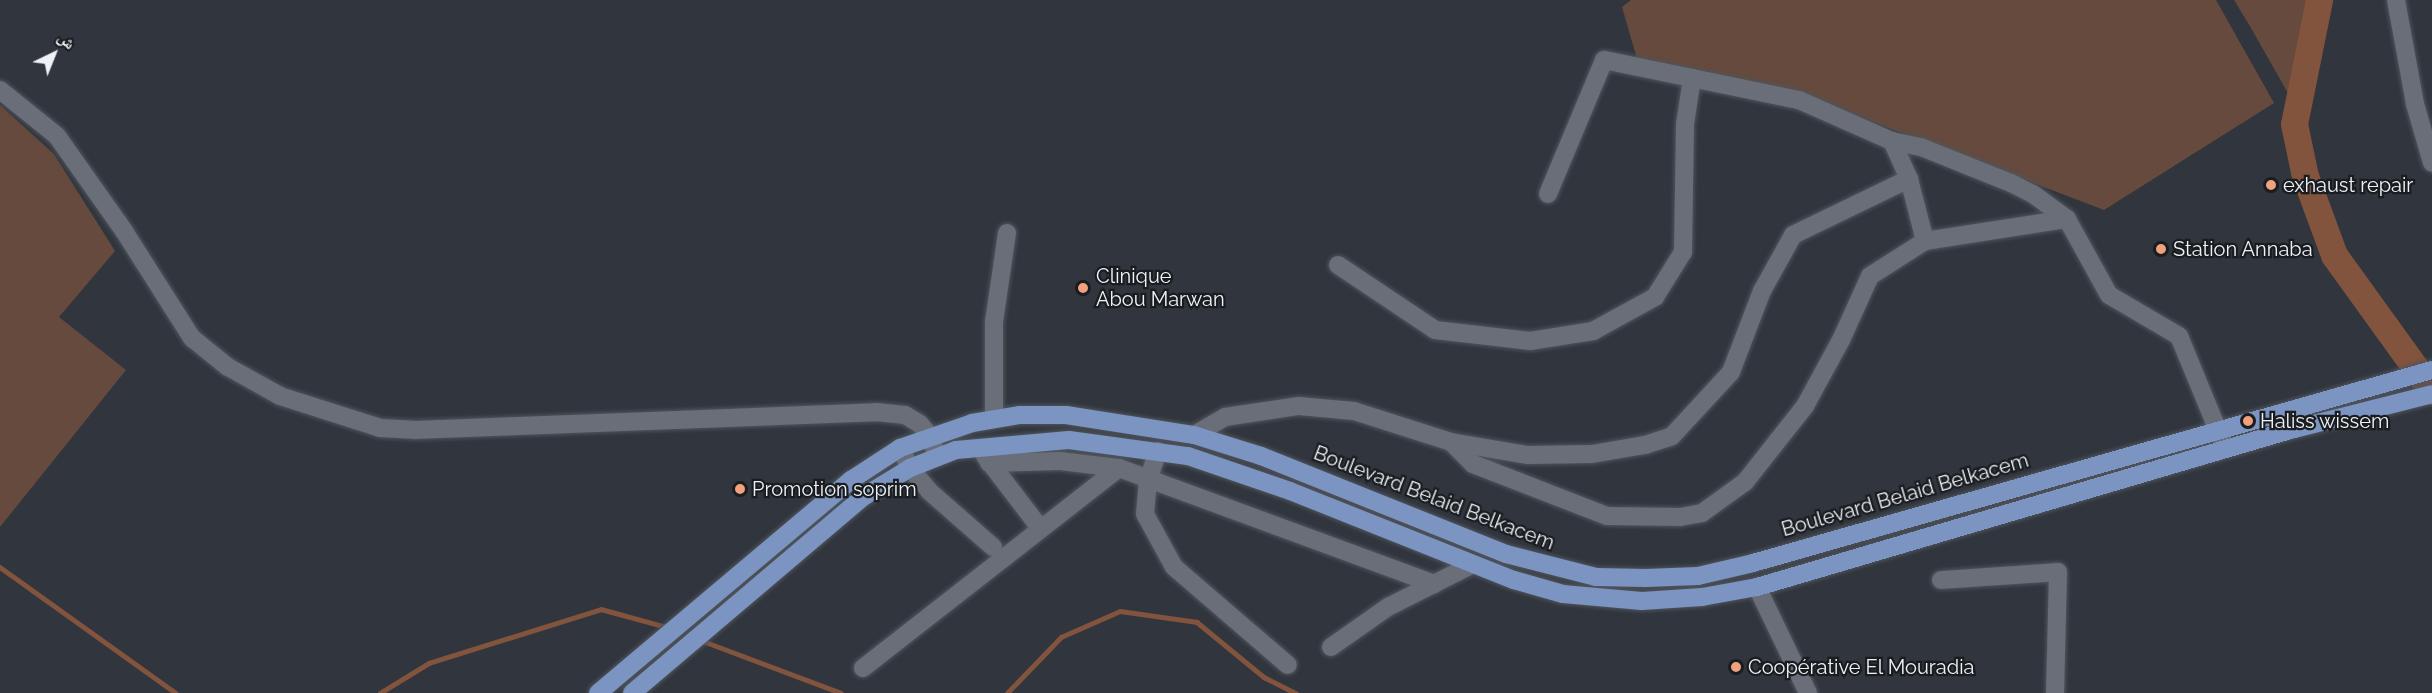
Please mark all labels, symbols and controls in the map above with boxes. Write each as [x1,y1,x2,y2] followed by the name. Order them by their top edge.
[24,24,84,84] north arrow
[54,28,79,53] text: ش
[2283,173,2413,197] place label: exhaust repair
[2264,178,2278,192] marker: exhaust repair
[2173,237,2313,261] place label: Station Annaba
[2154,242,2168,256] marker: Station Annaba
[1096,264,1225,311] place label: Clinique Abou Marwan
[1074,279,1092,297] marker: Clinique Abou Marwan
[2260,409,2390,433] place label: Haliss wissem
[2241,414,2255,428] marker: Haliss wissem
[1310,441,1558,555] street label: Boulevard Belaid Belkacem
[1779,448,2031,542] street label: Boulevard Belaid Belkacem
[752,477,917,501] place label: Promotion soprim
[733,482,747,496] marker: Promotion soprim
[1748,655,1975,679] place label: Coopérative El Mouradia
[1729,660,1743,674] marker: Coopérative El Mouradia

